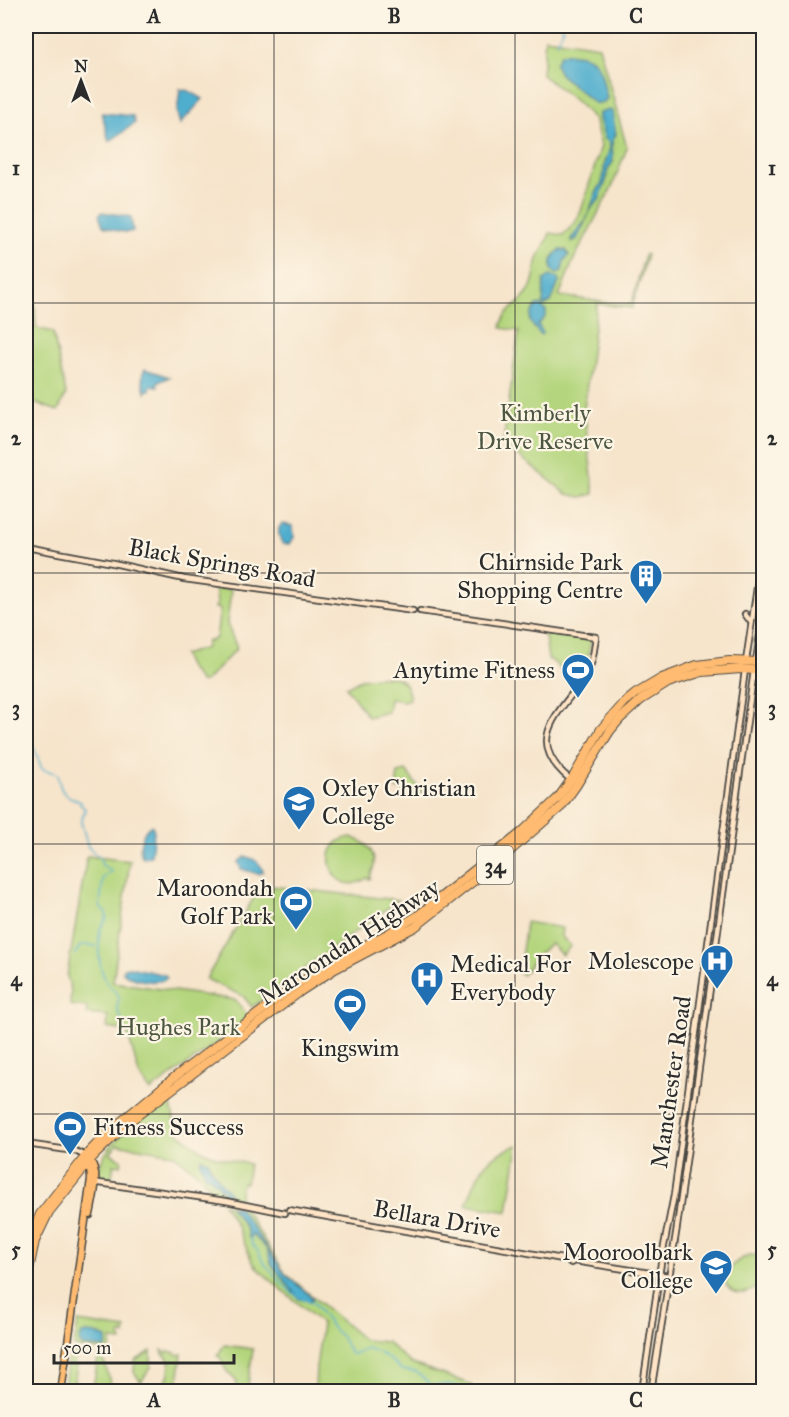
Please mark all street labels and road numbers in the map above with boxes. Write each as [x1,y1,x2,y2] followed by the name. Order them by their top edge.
[126,532,318,594] street label: Black Springs Road
[477,846,513,884] road number: 34
[253,872,446,1012] street label: Maroondah Highway
[644,994,698,1170] street label: Manchester Road
[371,1193,503,1245] street label: Bellara Drive

